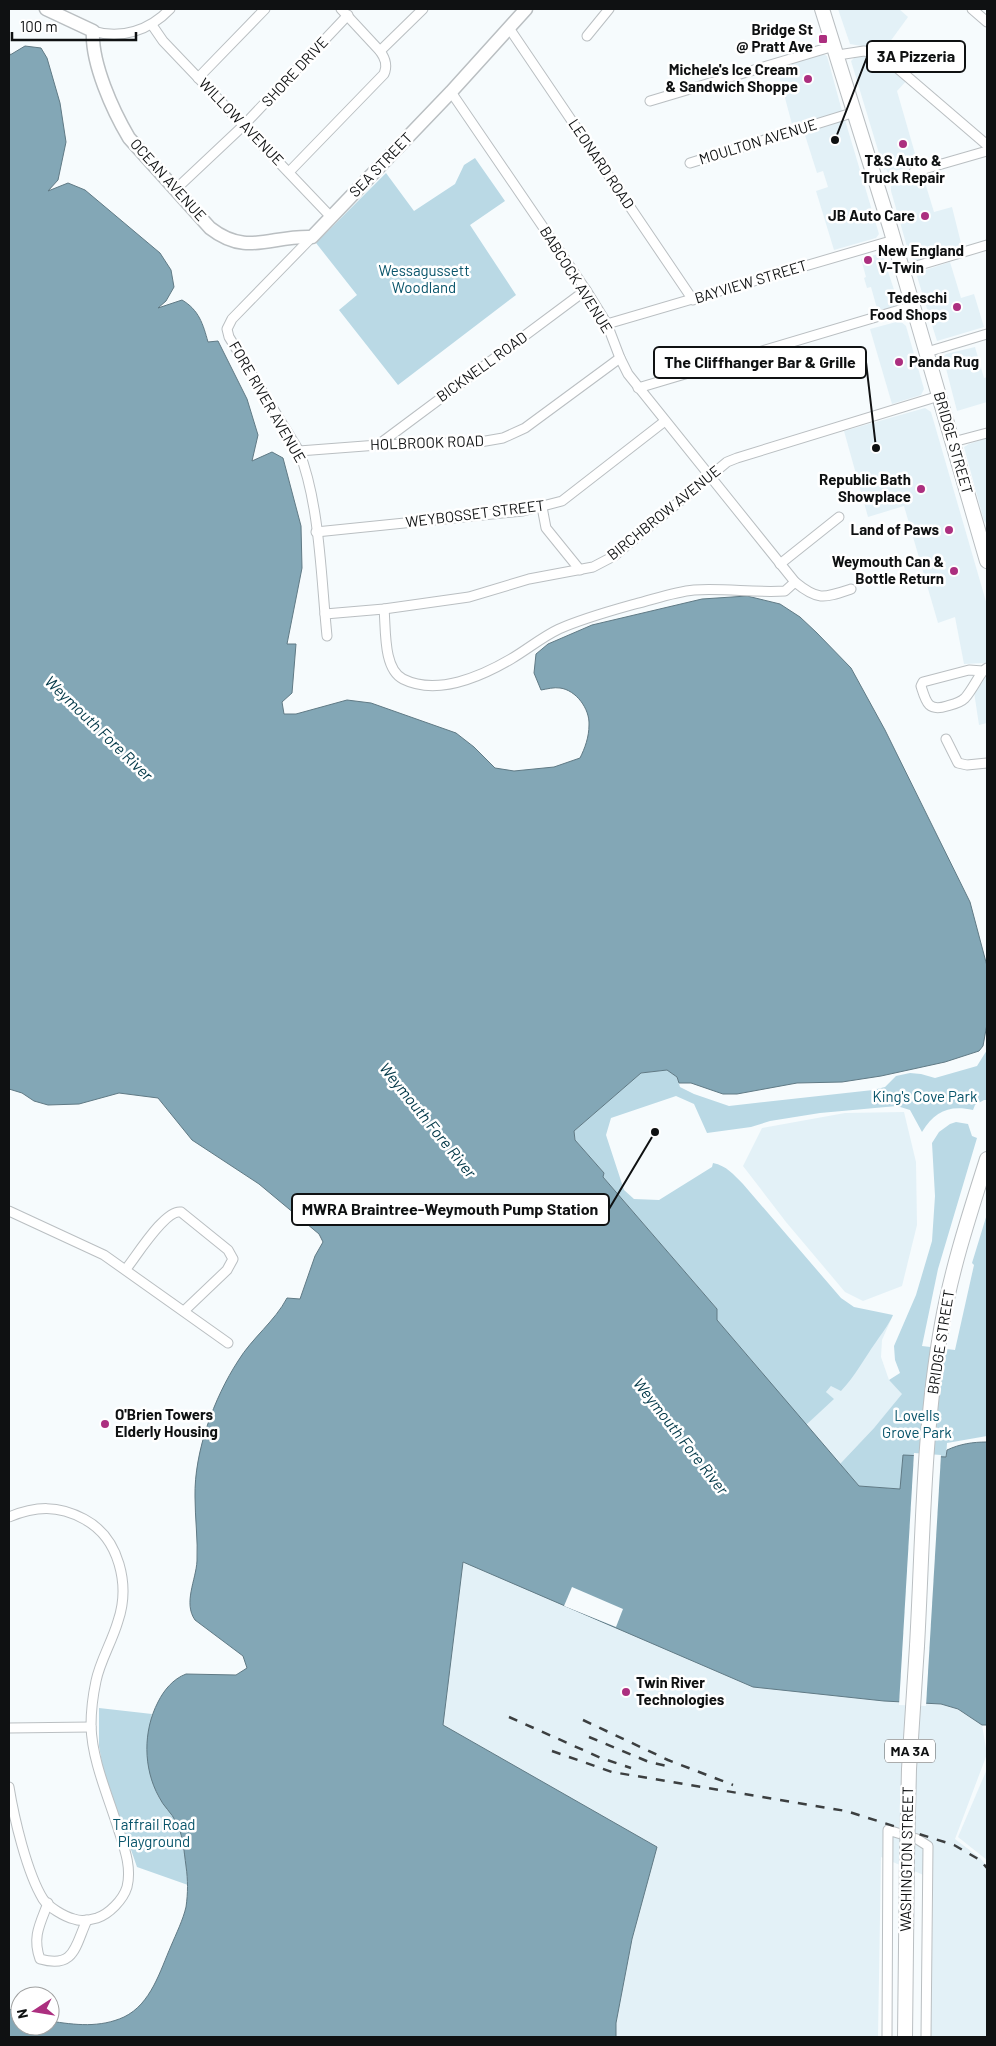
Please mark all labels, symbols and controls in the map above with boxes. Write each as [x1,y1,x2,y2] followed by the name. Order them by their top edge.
[12,10,136,42] scale bar
[20,17,58,35] text: 100 m
[736,20,813,55] place label: Bridge St @ Pratt Ave
[257,33,331,110] street label: SHORE DRIVE
[817,33,829,45] marker: Bridge St @ Pratt Ave
[867,41,965,72] callout: 3A Pizzeria
[877,46,955,65] text: 3A Pizzeria
[666,60,798,95] place label: Michele's Ice Cream & Sandwich Shoppe
[802,73,814,85] marker: Michele's Ice Cream & Sandwich Shoppe
[195,74,288,169] street label: WILLOW AVENUE
[565,115,639,212] street label: LEONARD ROAD
[697,115,819,168] street label: MOULTON AVENUE
[345,128,416,200] street label: SEA STREET
[127,134,210,224] street label: OCEAN AVENUE
[897,138,909,150] marker: T&S Auto & Truck Repair
[861,151,945,186] place label: T&S Auto & Truck Repair
[828,206,915,224] place label: JB Auto Care
[919,210,931,222] marker: JB Auto Care
[537,223,617,336] street label: BABCOCK AVENUE
[878,241,964,276] place label: New England V-Twin
[862,254,874,266] marker: New England V-Twin
[692,255,809,307] street label: BAYVIEW STREET
[378,261,470,296] park label: Wessagussett Woodland
[870,288,947,323] place label: Tedeschi Food Shops
[951,301,963,313] marker: Tedeschi Food Shops
[433,327,530,405] street label: BICKNELL ROAD
[226,338,310,465] street label: FORE RIVER AVENUE
[654,347,866,378] callout: The Cliffhanger Bar & Grille
[664,352,856,371] text: The Cliffhanger Bar & Grille
[909,352,979,370] place label: Panda Rug
[893,356,905,368] marker: Panda Rug
[931,389,977,496] street label: BRIDGE STREET
[370,431,484,453] street label: HOLBROOK ROAD
[603,461,724,563] street label: BIRCHBROW AVENUE
[819,470,911,505] place label: Republic Bath Showplace
[915,483,927,495] marker: Republic Bath Showplace
[404,496,545,530] street label: WEYBOSSET STREET
[851,520,939,538] place label: Land of Paws
[943,524,955,536] marker: Land of Paws
[832,552,944,587] place label: Weymouth Can & Bottle Return
[948,565,960,577] marker: Weymouth Can & Bottle Return
[41,671,158,785] water label: Weymouth Fore River
[376,1058,482,1182] water label: Weymouth Fore River
[873,1087,978,1105] park label: King's Cove Park
[292,1194,609,1225] callout: MWRA Braintree-Weymouth Pump Station
[302,1199,598,1218] text: MWRA Braintree-Weymouth Pump Station
[923,1288,957,1396] street label: BRIDGE STREET
[630,1374,734,1499] water label: Weymouth Fore River
[115,1405,218,1440] place label: O'Brien Towers Elderly Housing
[882,1406,952,1441] park label: Lovells Grove Park
[99,1418,111,1430] marker: O'Brien Towers Elderly Housing
[636,1673,725,1708] place label: Twin River Technologies
[620,1686,632,1698] marker: Twin River Technologies
[885,1740,935,1762] road number: MA 3A
[896,1786,916,1932] street label: WASHINGTON STREET
[112,1815,196,1850] park label: Taffrail Road Playground
[10,1986,60,2036] north arrow
[13,2007,31,2020] text: N

